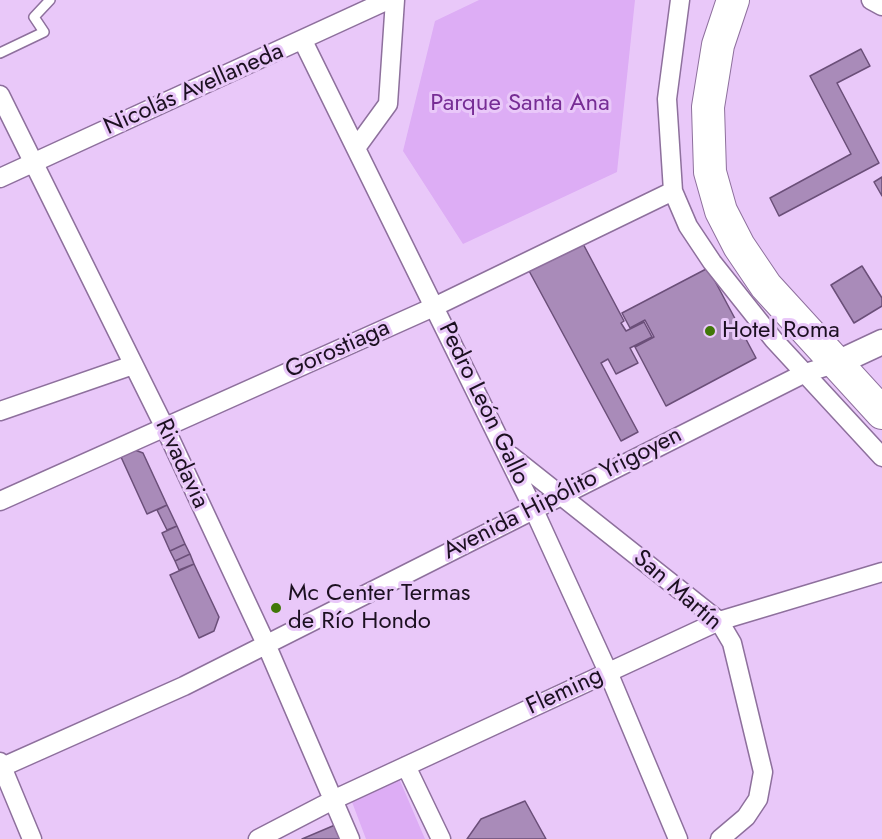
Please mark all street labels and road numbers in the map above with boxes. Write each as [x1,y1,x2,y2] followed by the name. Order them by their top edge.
[100,38,288,142] street label: Nicolás Avellaneda
[281,314,395,386] street label: Gorostiaga
[431,318,535,490] street label: Pedro León Gallo
[148,415,214,513] street label: Rivadavia
[439,421,687,567] street label: Avenida Hipólito Yrigoyen
[627,545,727,637] street label: San Martín
[522,662,608,722] street label: Fleming

